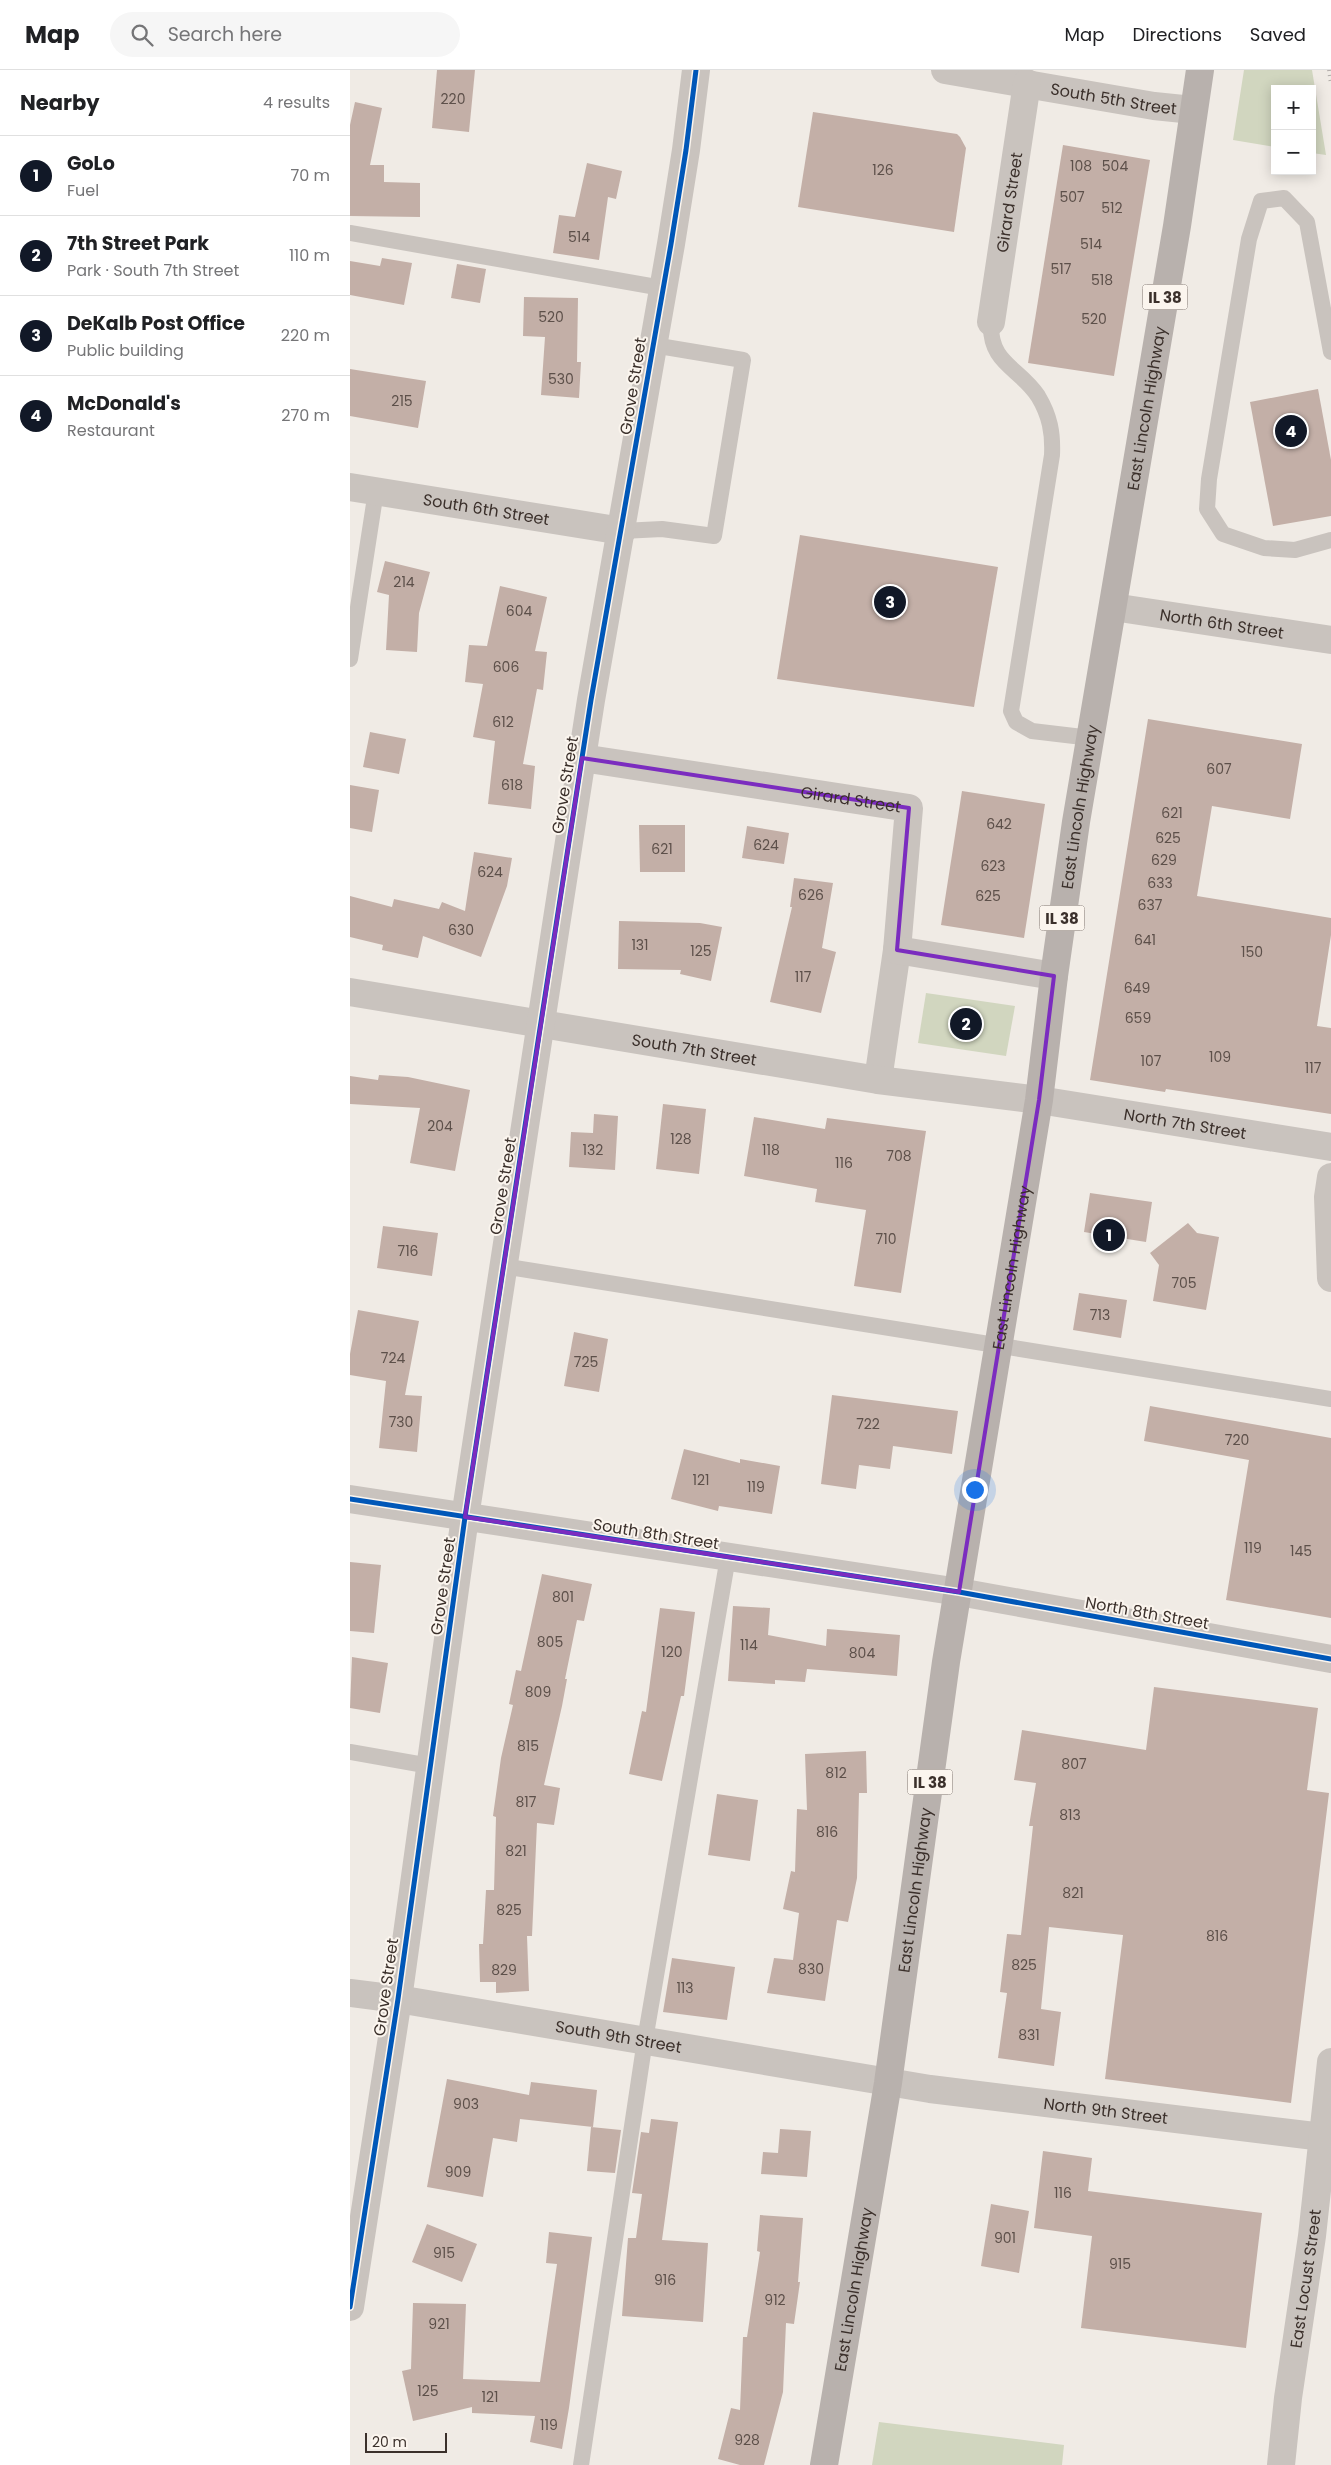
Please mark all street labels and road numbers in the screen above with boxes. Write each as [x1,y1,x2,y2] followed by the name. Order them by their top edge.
[1049,77,1178,120] street label: South 5th Street
[990,150,1028,254] street label: Girard Street
[1142,284,1188,310] road number: IL 38
[1121,324,1171,492] street label: East Lincoln Highway
[614,335,652,437] street label: Grove Street
[421,487,551,531] street label: South 6th Street
[1158,603,1286,644] street label: North 6th Street
[1055,723,1104,890] street label: East Lincoln Highway
[546,734,584,836] street label: Grove Street
[799,780,903,818] street label: Girard Street
[1040,906,1084,930] road number: IL 38
[630,1028,759,1071] street label: South 7th Street
[1122,1102,1248,1145] street label: North 7th Street
[484,1135,522,1237] street label: Grove Street
[986,1184,1036,1351] street label: East Lincoln Highway
[591,1513,721,1555] street label: South 8th Street
[425,1535,461,1636] street label: Grove Street
[1083,1591,1211,1635] street label: North 8th Street
[908,1770,952,1794] road number: IL 38
[892,1806,937,1974] street label: East Lincoln Highway
[368,1936,404,2037] street label: Grove Street
[554,2014,683,2058] street label: South 9th Street
[1042,2091,1169,2129] street label: North 9th Street
[828,2206,878,2373] street label: East Lincoln Highway
[1284,2208,1326,2350] street label: East Locust Street

